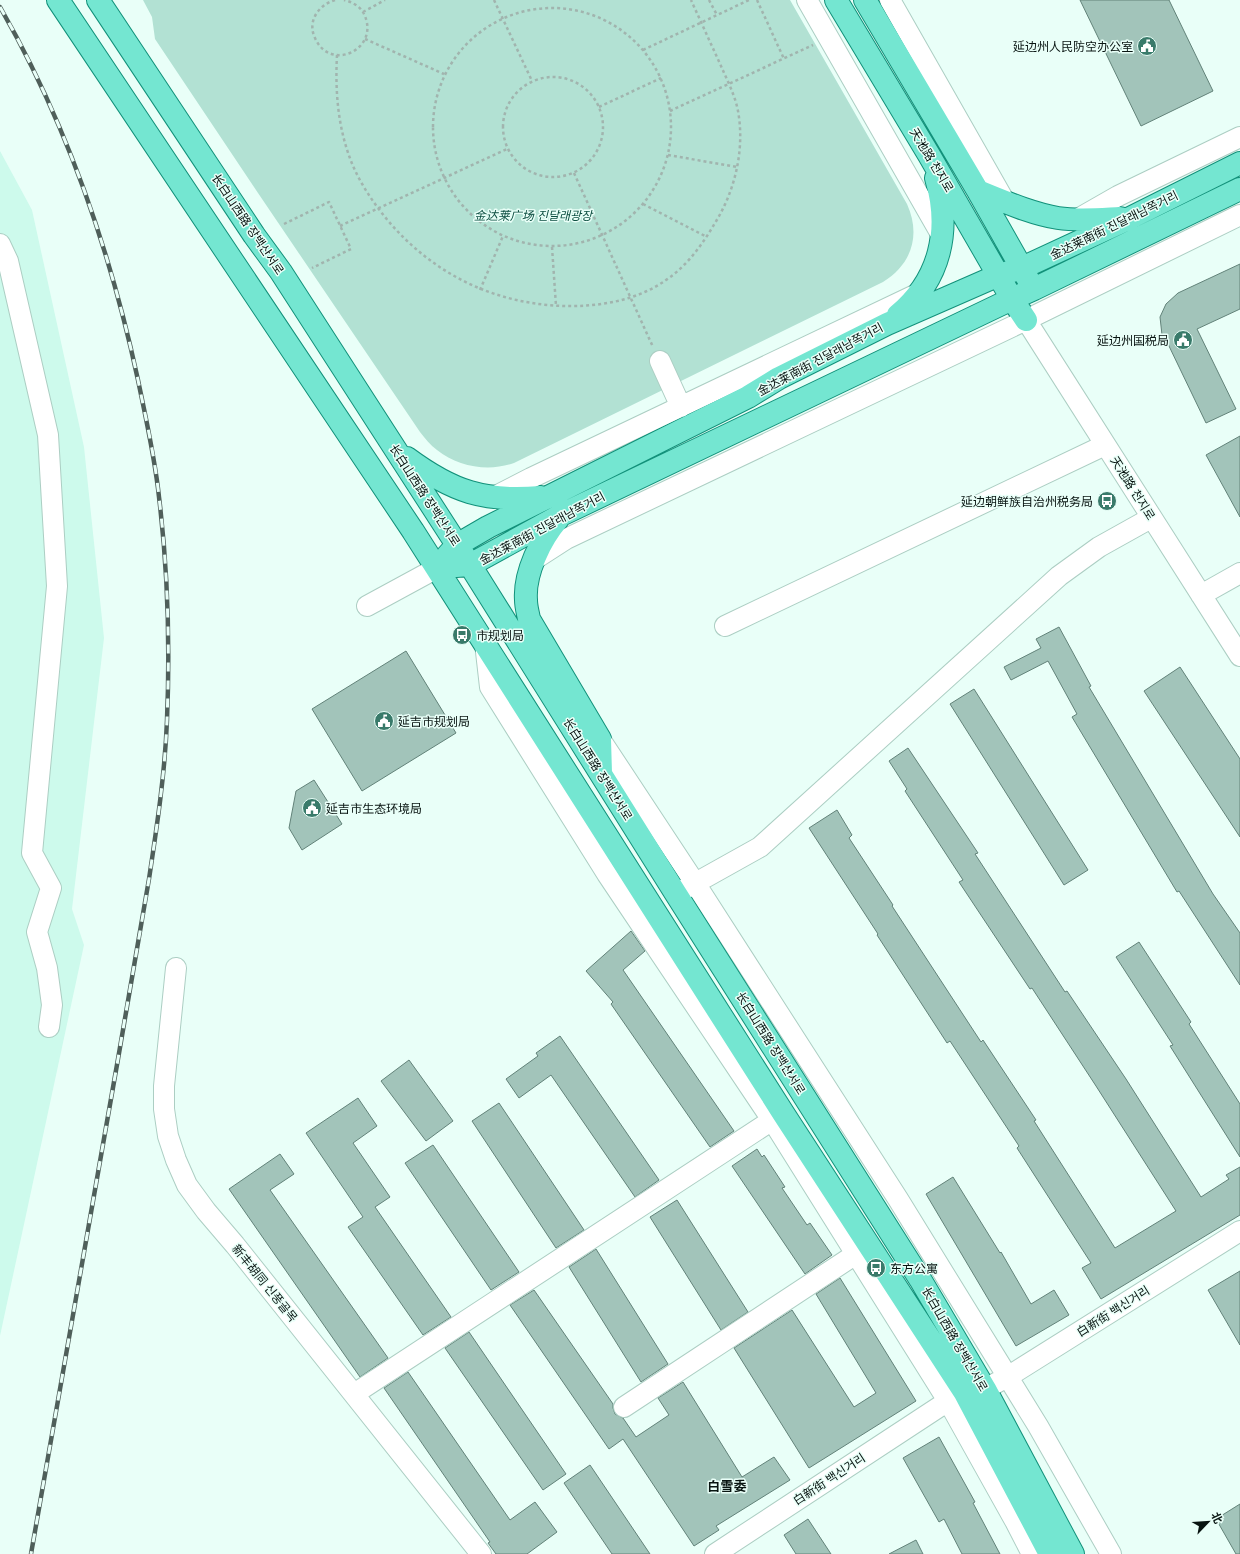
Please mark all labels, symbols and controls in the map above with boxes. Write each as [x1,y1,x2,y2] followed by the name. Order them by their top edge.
[1136,35,1158,57] public building icon: 延边州人民防空办公室
[1013,38,1133,55] place label: 延边州人民防空办公室
[906,125,958,195] street label: 天池路 천지로
[208,170,288,278] street label: 长白山西路 장백산서로
[1047,187,1181,263] street label: 金达莱南街 진달래남쪽거리
[474,207,594,224] park label: 金达莱广场 진달래광장
[754,319,886,399] street label: 金达莱南街 진달래남쪽거리
[1172,329,1194,351] public building icon: 延边州国税局
[1097,332,1169,349] place label: 延边州国税局
[386,441,464,549] street label: 长白山西路 장백산서로
[1107,453,1159,523] street label: 天池路 천지로
[476,488,608,568] street label: 金达莱南街 진달래남쪽거리
[1096,490,1118,512] bus stop icon: 延边朝鲜族自治州税务局
[961,493,1093,510] place label: 延边朝鲜族自治州税务局
[451,624,473,646] bus stop icon: 市规划局
[476,627,524,644] place label: 市规划局
[373,710,395,732] public building icon: 延吉市规划局
[398,713,470,730] place label: 延吉市规划局
[559,714,637,824] street label: 长白山西路 장백산서로
[301,797,323,819] public building icon: 延吉市生态环境局
[326,800,422,817] place label: 延吉市生态环境局
[732,988,810,1098] street label: 长白山西路 장백산서로
[228,1241,302,1325] street label: 新丰胡同 신풍골목
[865,1257,887,1279] bus stop icon: 东方公寓
[890,1260,938,1277] place label: 东方公寓
[1073,1282,1153,1340] street label: 白新街 백신거리
[918,1284,992,1394] street label: 长白山西路 장백산서로
[789,1449,869,1509] street label: 白新街 백신거리
[707,1477,747,1495] district label: 白雪委
[1188,1502,1228,1542] north arrow
[1208,1509,1227,1526] text: 北

